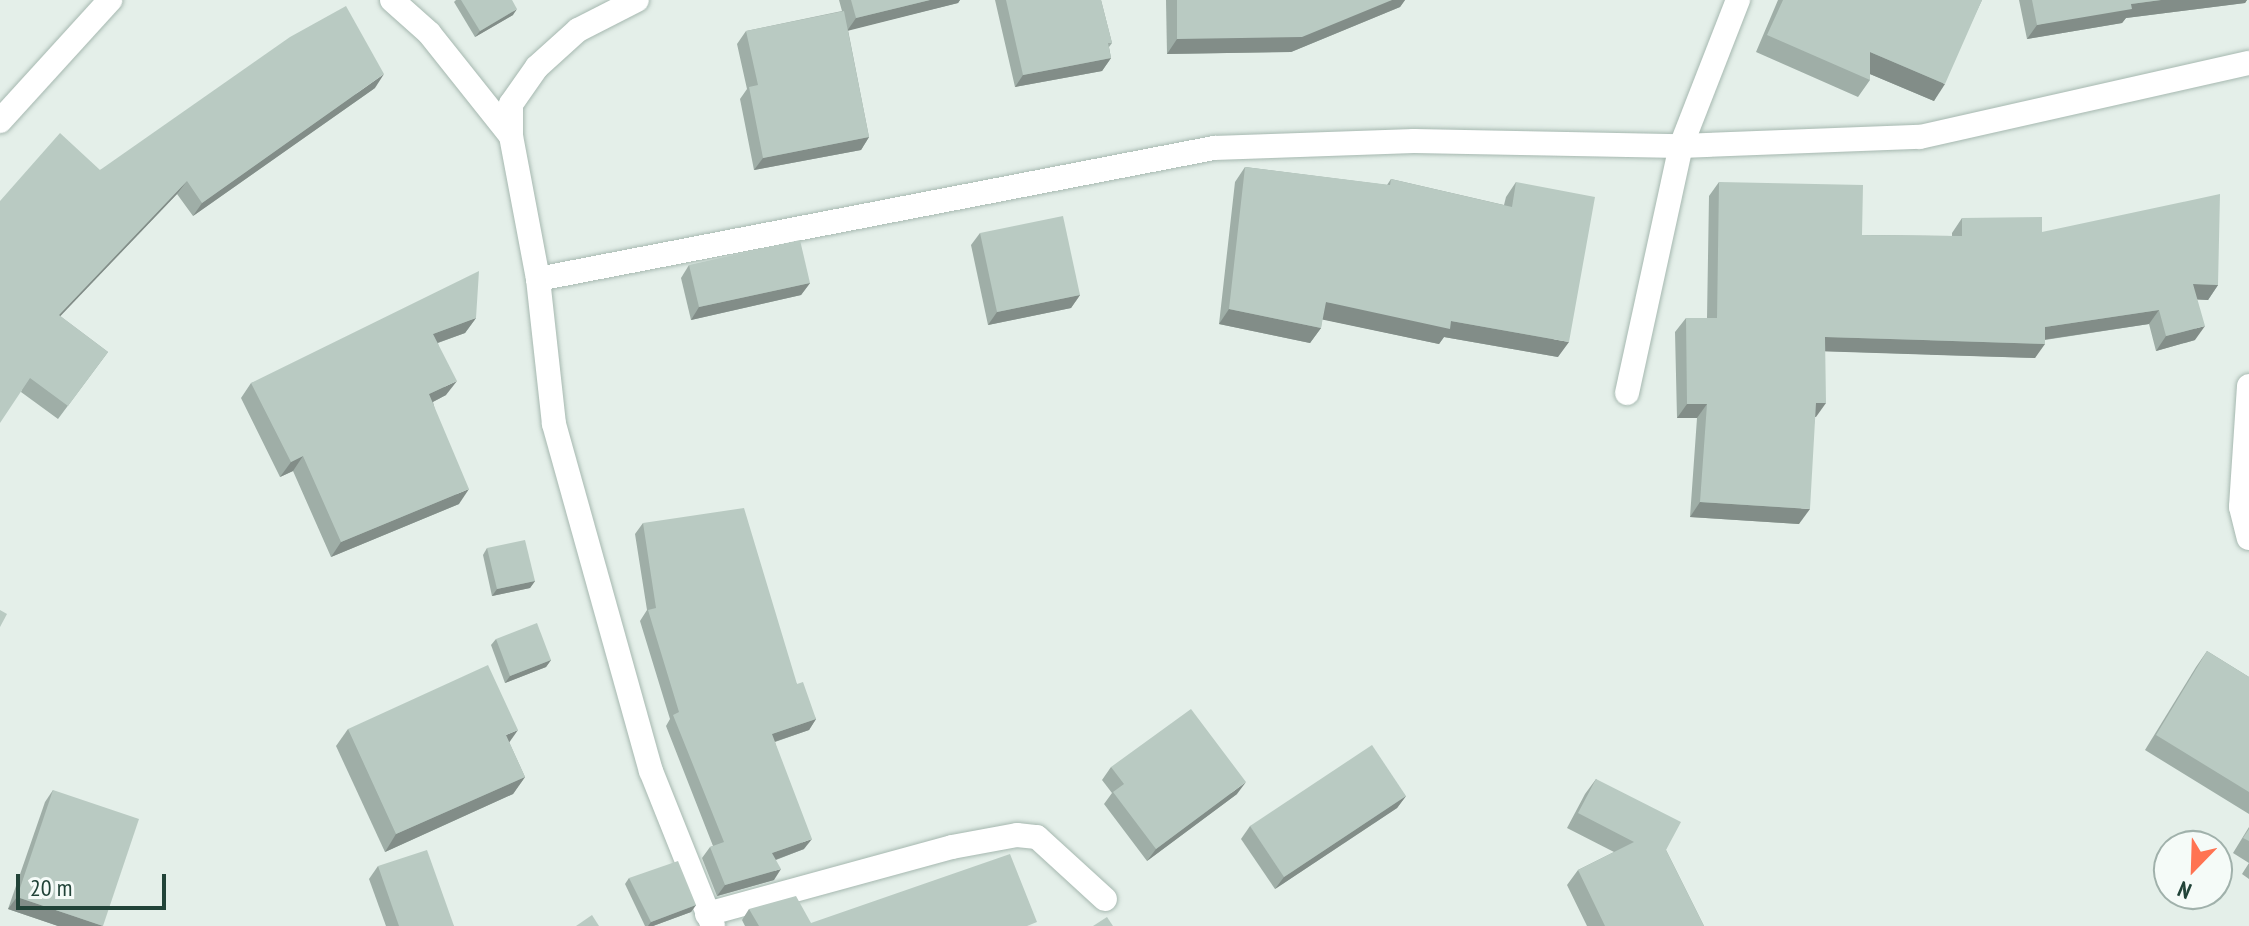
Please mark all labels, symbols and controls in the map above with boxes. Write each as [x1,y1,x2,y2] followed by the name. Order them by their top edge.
[2153,830,2233,910] north arrow
[20,858,170,908] scale bar
[30,872,72,903] text: 20 m
[2173,875,2195,905] text: N

